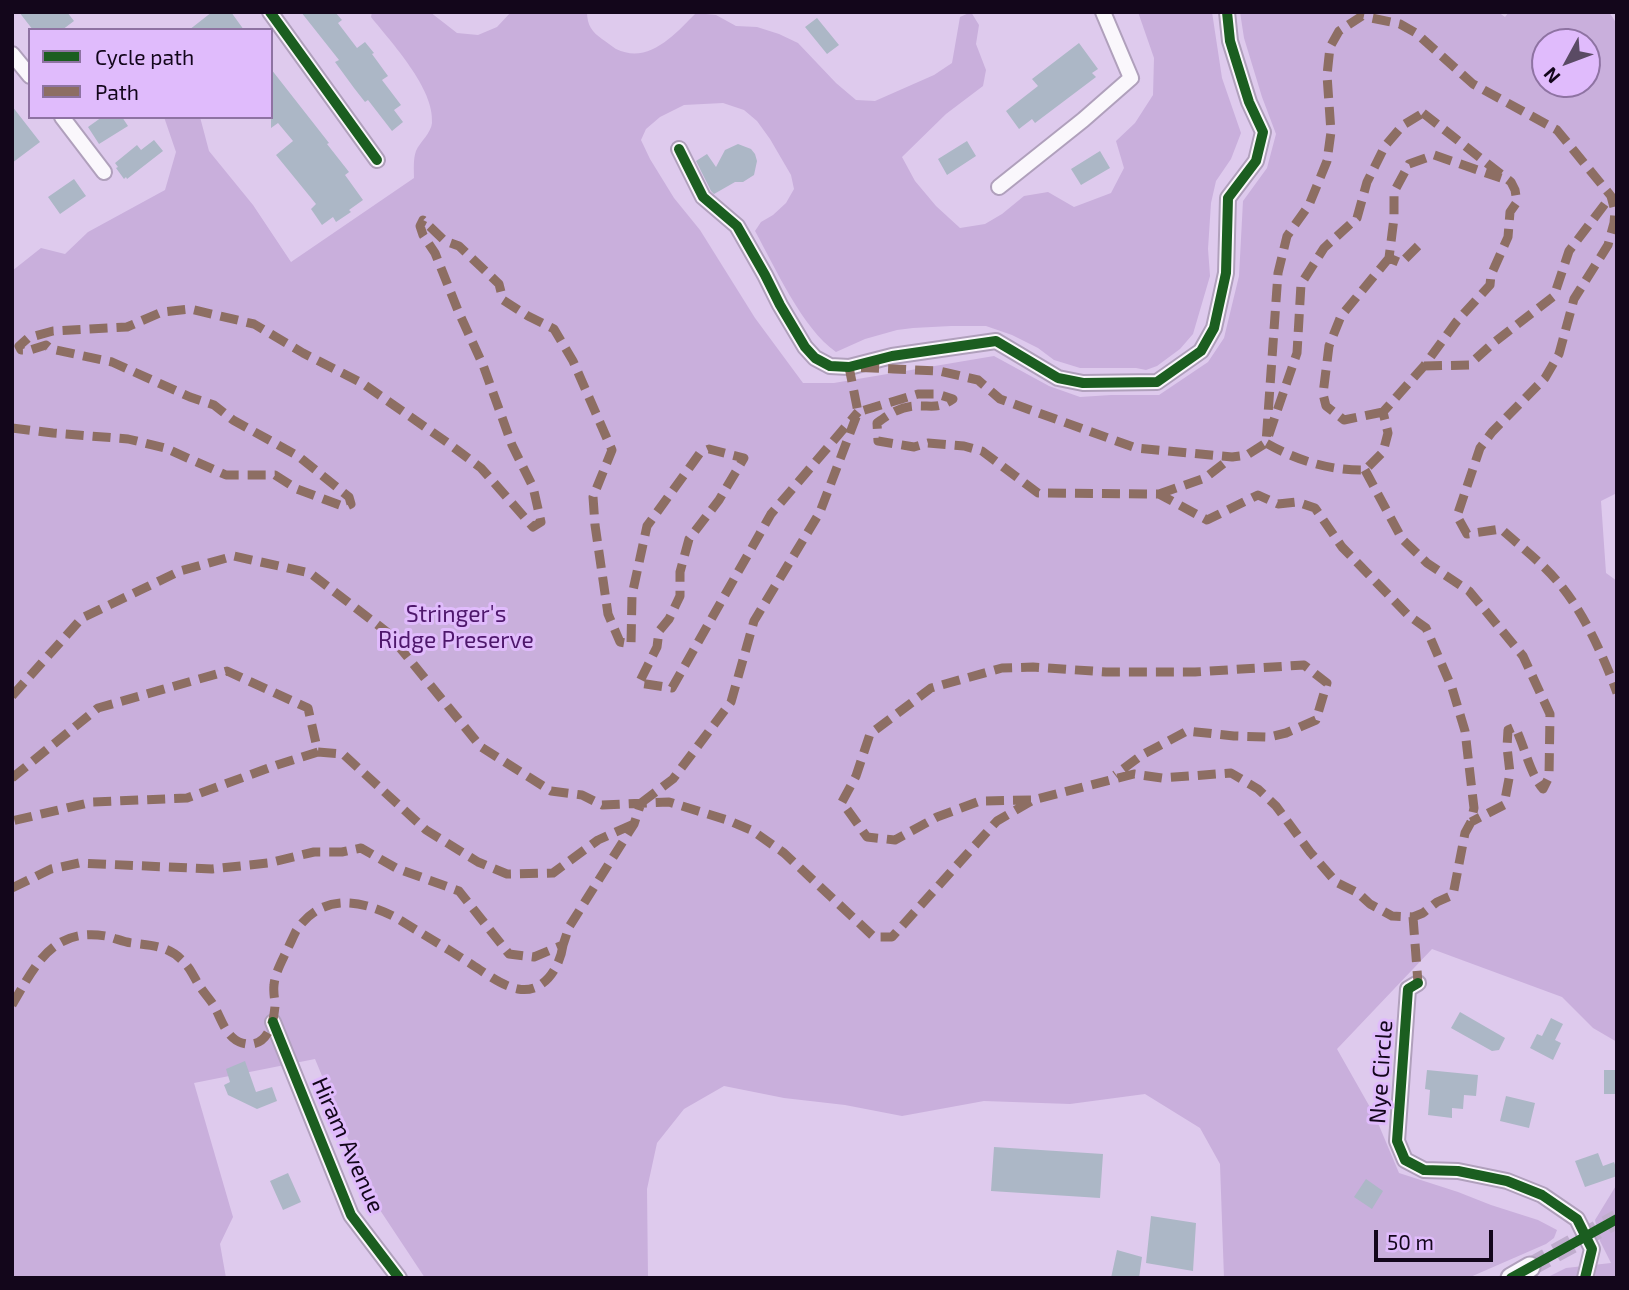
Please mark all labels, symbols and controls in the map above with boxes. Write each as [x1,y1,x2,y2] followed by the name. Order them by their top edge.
[28,28,273,119] legend
[1531,28,1601,98] north arrow
[95,44,194,69] text: Cycle path
[1538,63,1564,89] text: N
[95,79,139,104] text: Path
[378,600,534,654] park label: Stringer's Ridge Preserve
[1364,1019,1398,1125] street label: Nye Circle
[306,1073,390,1217] street label: Hiram Avenue
[1377,1216,1496,1260] scale bar
[1387,1229,1434,1254] text: 50 m

